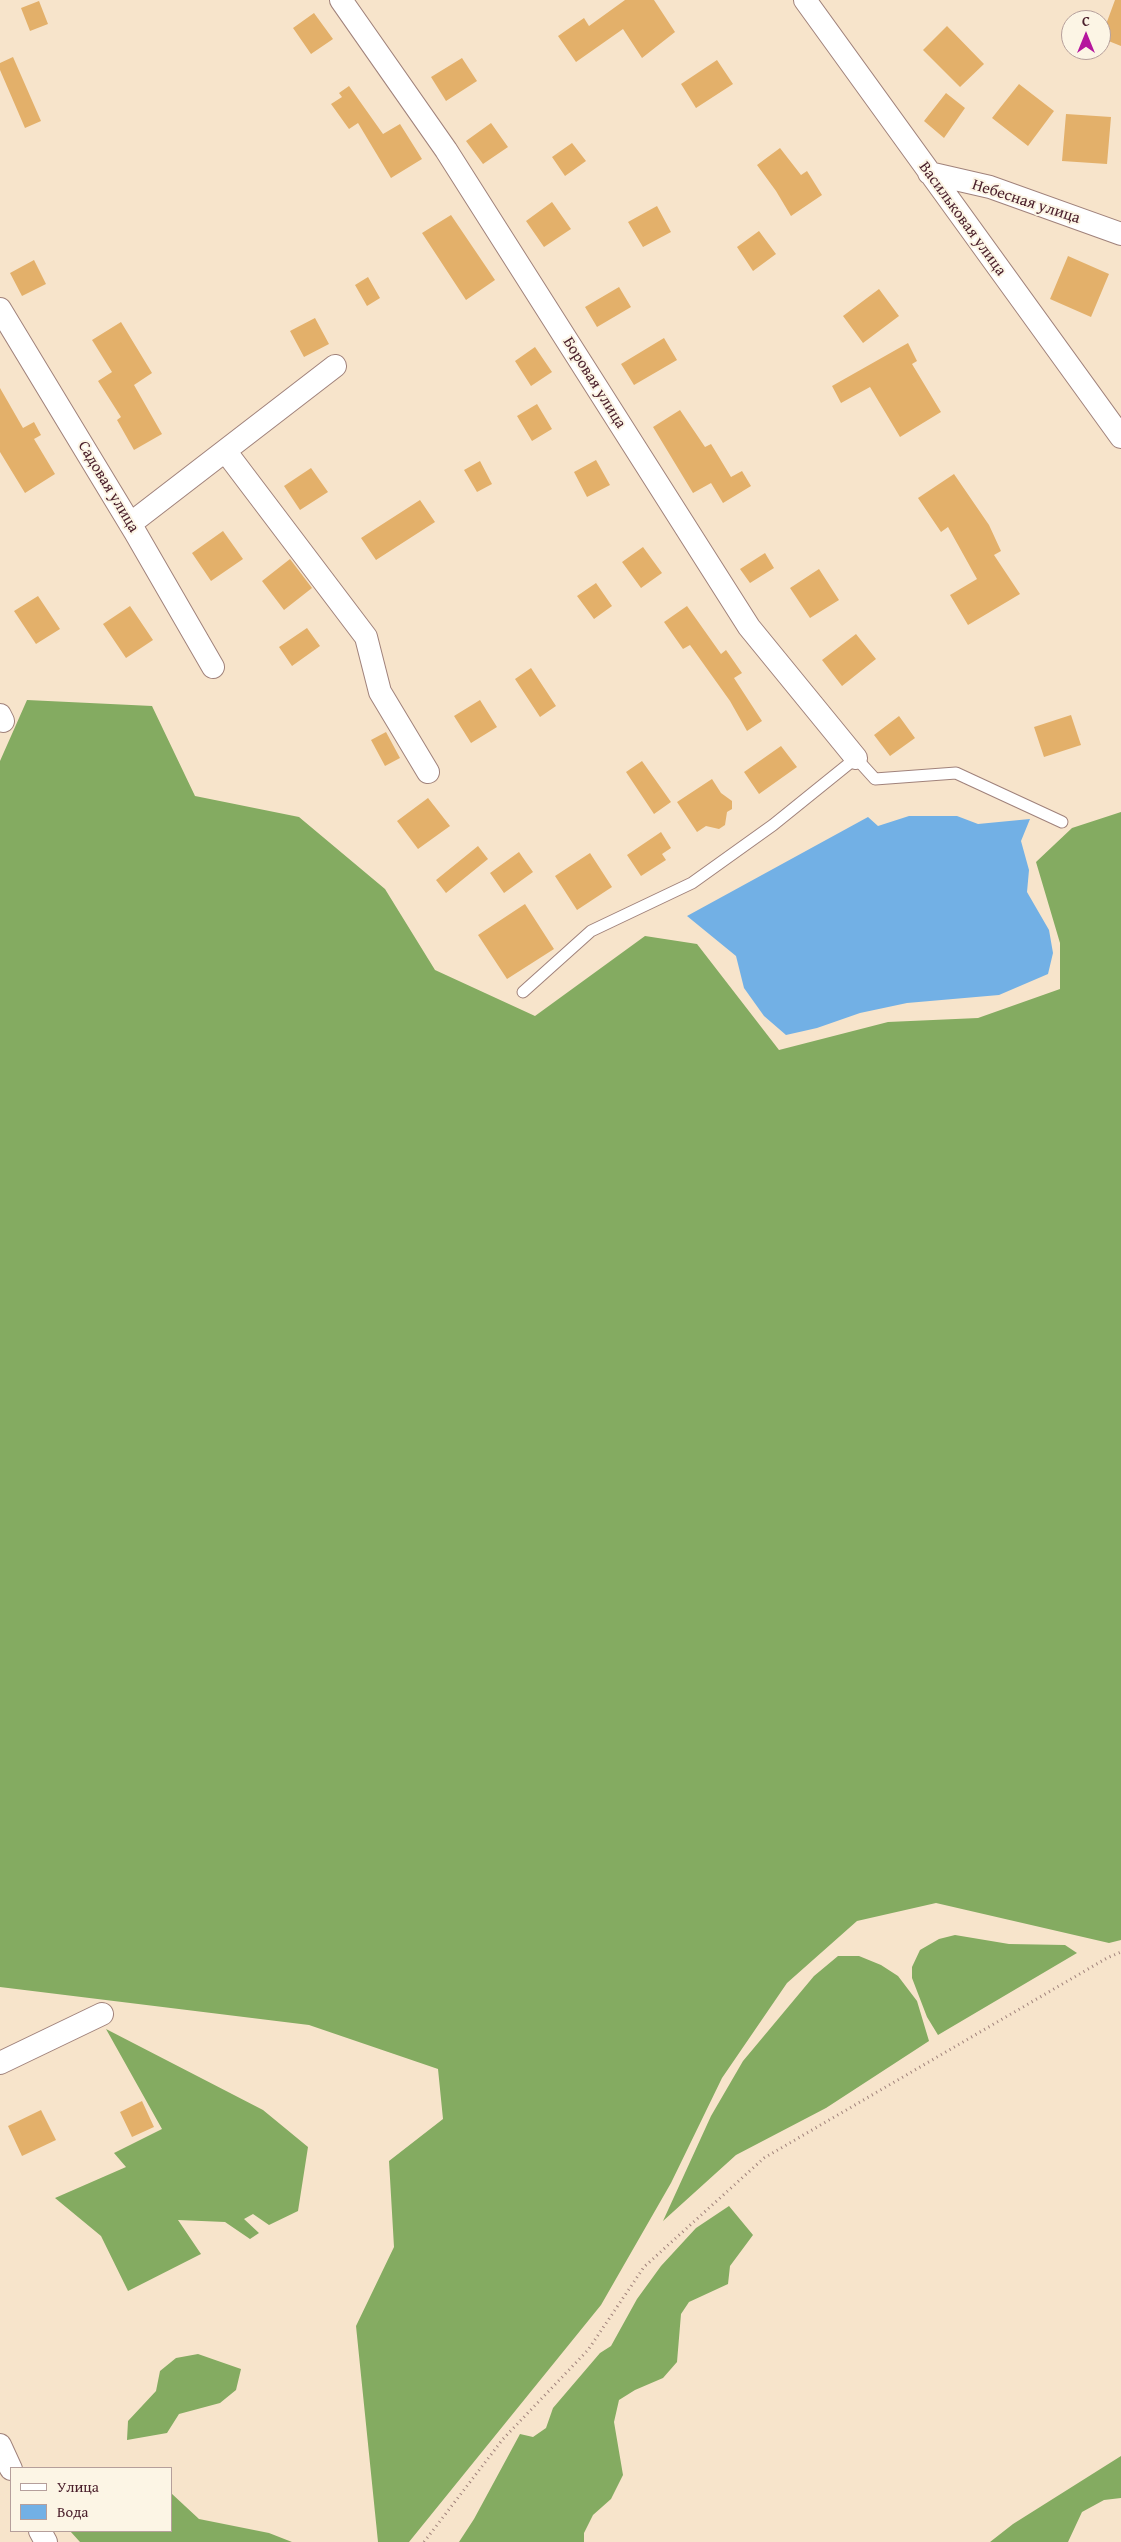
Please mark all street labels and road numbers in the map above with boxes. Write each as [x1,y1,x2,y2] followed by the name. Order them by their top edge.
[914,158,1010,280] street label: Васильковая улица
[969,175,1083,229] street label: Небесная улица
[558,334,630,432] street label: Боровая улица
[73,438,143,536] street label: Садовая улица

